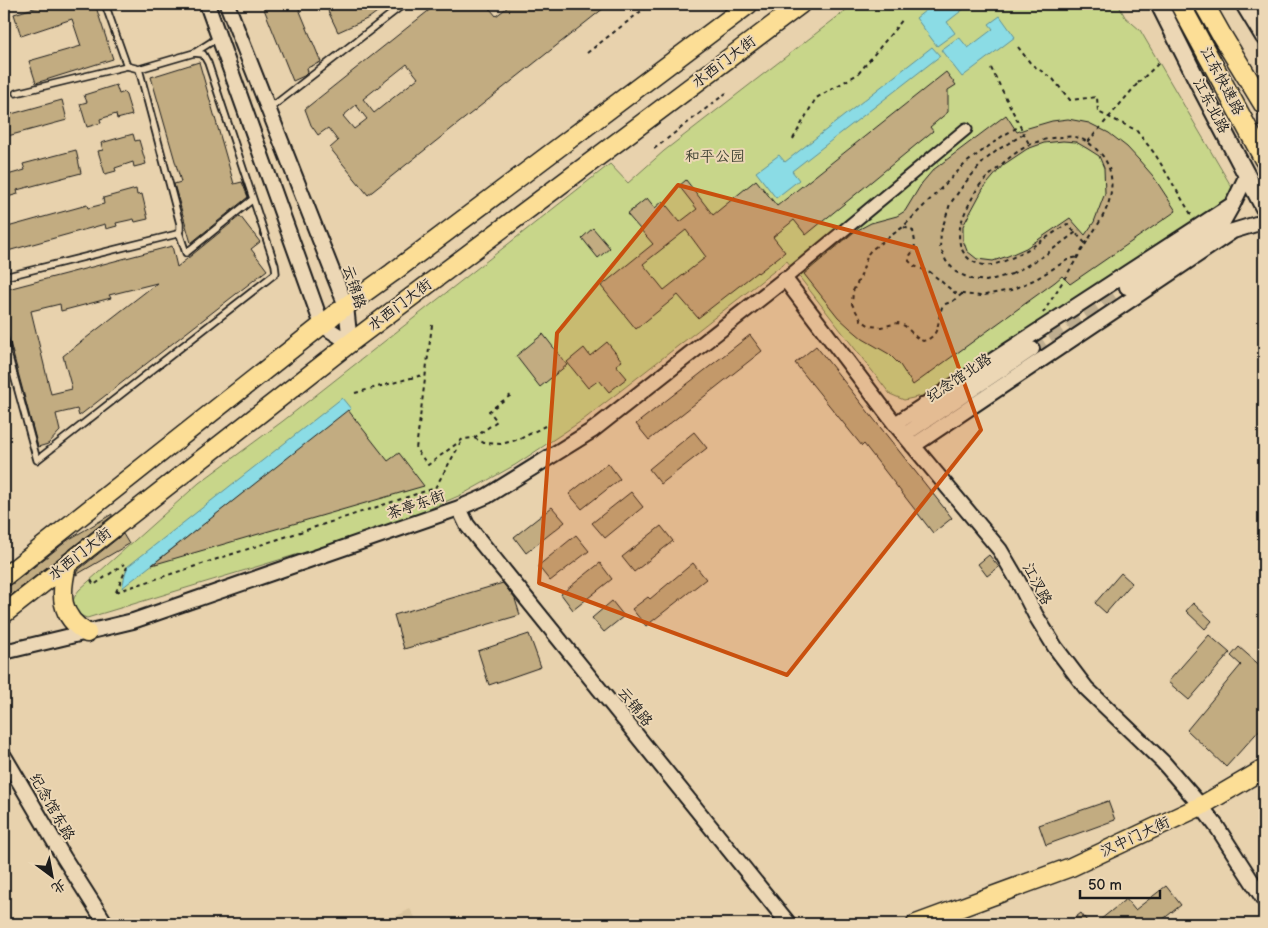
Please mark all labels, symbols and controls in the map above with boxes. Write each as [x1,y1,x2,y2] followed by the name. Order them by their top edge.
[688,32,760,92] street label: 水西门大街
[1196,43,1248,119] street label: 江东快速路
[1189,75,1233,137] street label: 江东北路
[685,147,745,166] park label: 和平公园
[338,263,370,311] street label: 云锦路
[364,275,436,335] street label: 水西门大街
[923,349,995,407] street label: 纪念馆北路
[385,486,447,524] street label: 茶亭东街
[45,523,115,585] street label: 水西门大街
[1018,560,1056,608] street label: 江汊路
[613,684,657,730] street label: 云锦路
[25,770,79,844] street label: 纪念馆东路
[1097,813,1173,861] street label: 汉中门大街
[28,850,78,900] north arrow
[1080,868,1160,900] scale bar
[48,876,69,898] text: 北
[1088,876,1122,895] text: 50 m

